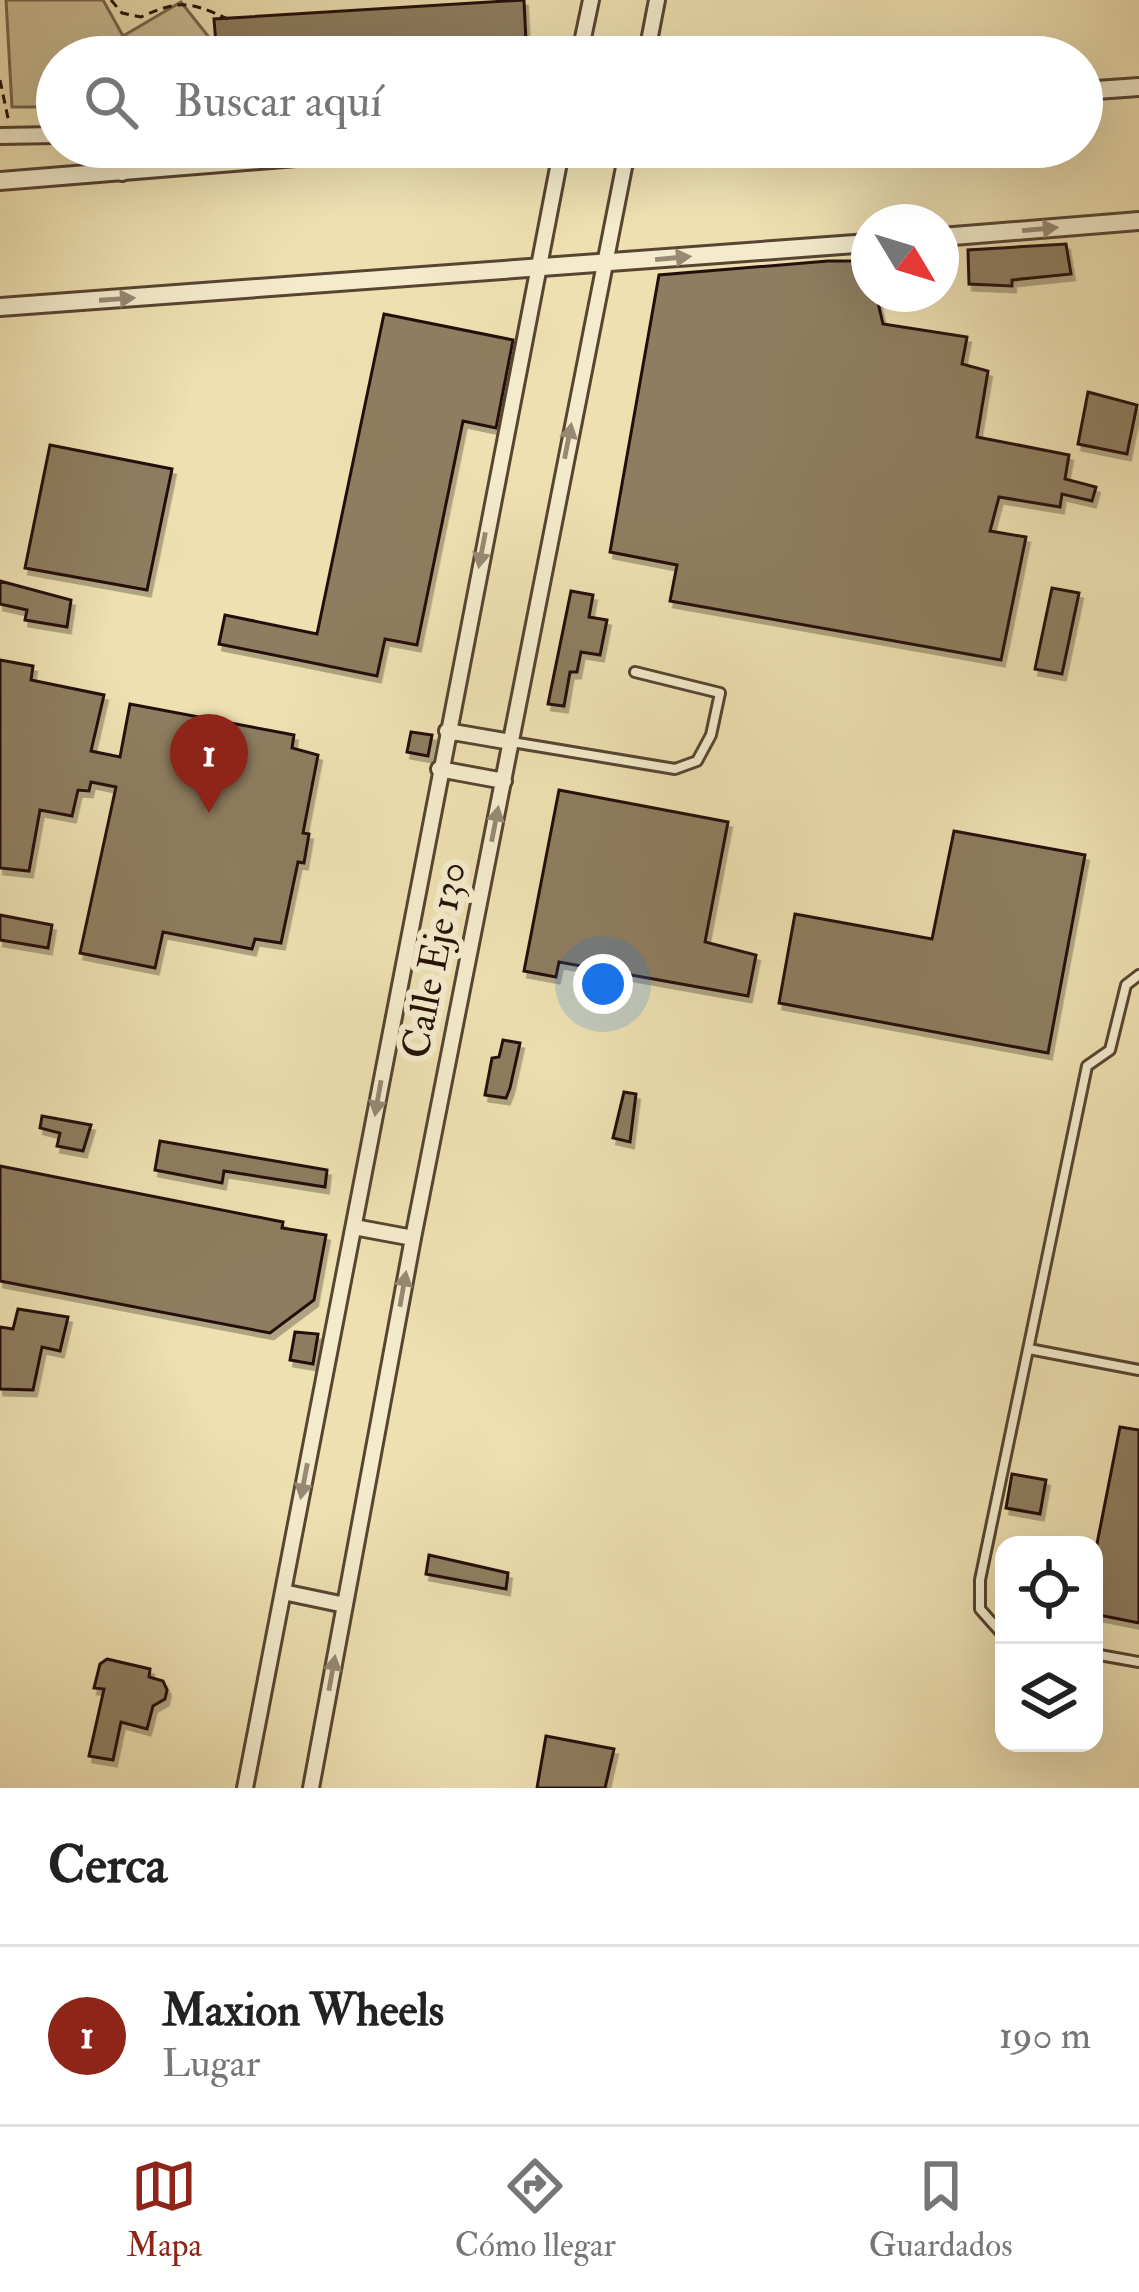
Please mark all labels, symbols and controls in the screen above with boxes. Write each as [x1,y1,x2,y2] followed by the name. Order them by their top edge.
[36,36,1103,168] search box
[78,69,144,135] icon: search
[174,74,382,130] text: Buscar aquí
[851,204,959,312] north arrow
[1022,219,1059,238] one-way arrow
[655,249,692,268] one-way arrow
[99,289,136,308] one-way arrow
[559,422,578,460] one-way arrow
[472,532,491,570] one-way arrow
[170,714,248,813] pin: 1
[486,805,505,843] one-way arrow
[391,857,477,1063] street label: Calle Eje 130
[573,954,633,1014] your location
[368,1080,387,1118] one-way arrow
[394,1270,413,1308] one-way arrow
[294,1463,313,1501] one-way arrow
[995,1536,1103,1752] map controls
[995,1536,1103,1644] button: locate
[995,1644,1103,1752] button: layers
[323,1654,342,1691] one-way arrow
[48,1834,167,1898] text: Cerca
[162,1983,444,2039] text: Maxion Wheels
[80,2011,94,2060] text: 1
[999,2011,1091,2060] text: 190 m
[162,2039,260,2088] text: Lugar
[126,2153,202,2266] tab: Mapa
[455,2153,616,2266] tab: Cómo llegar
[869,2153,1013,2266] tab: Guardados

